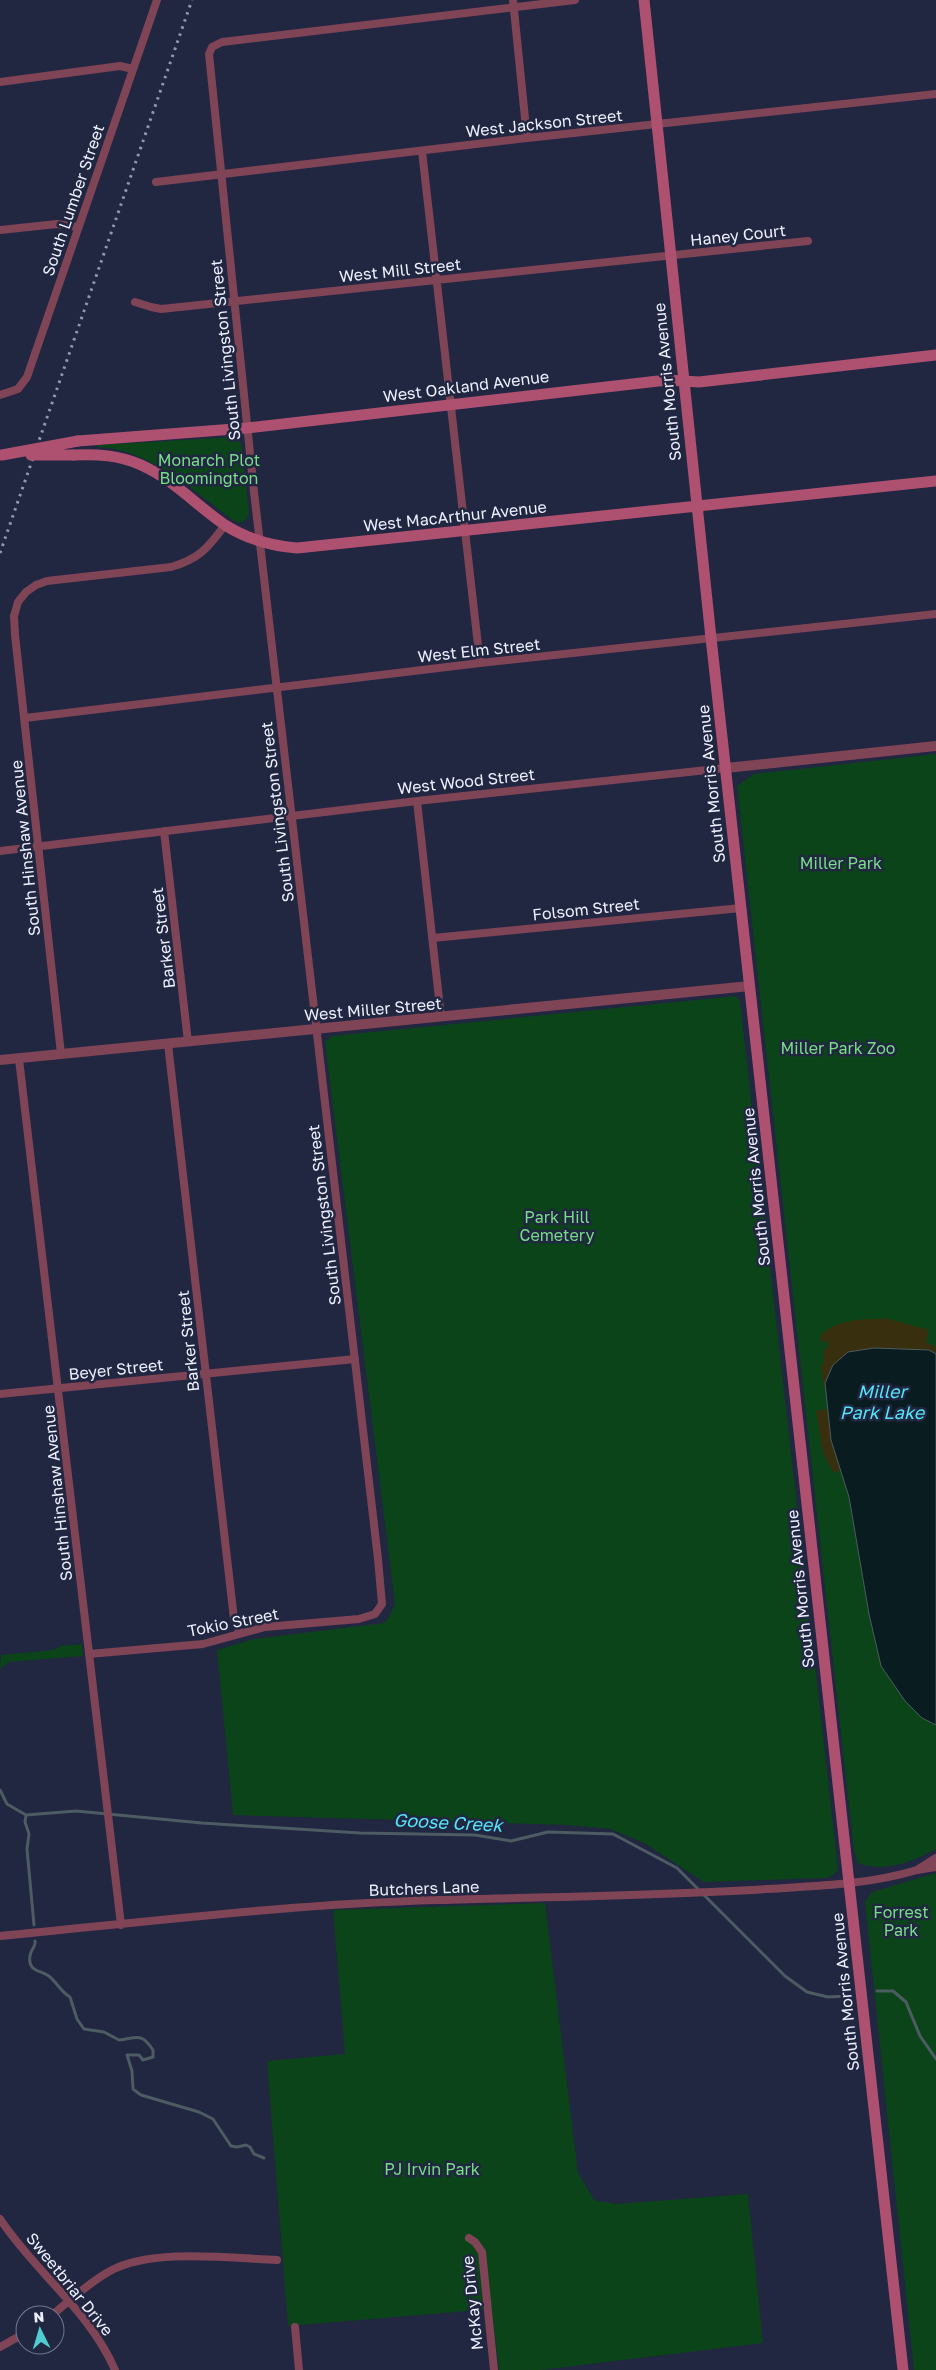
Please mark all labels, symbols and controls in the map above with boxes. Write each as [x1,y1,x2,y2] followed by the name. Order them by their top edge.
[464,105,624,141] street label: West Jackson Street
[38,122,108,278] street label: South Lumber Street
[689,220,787,250] street label: Haney Court
[338,254,462,286] street label: West Mill Street
[206,259,244,441] street label: South Livingston Street
[649,302,685,462] street label: South Morris Avenue
[382,366,550,406] street label: West Oakland Avenue
[158,450,260,488] park label: Monarch Plot Bloomington
[362,496,548,536] street label: West MacArthur Avenue
[417,634,541,666] street label: West Elm Street
[693,704,729,864] street label: South Morris Avenue
[256,721,298,903] street label: South Livingston Street
[6,759,44,937] street label: South Hinshaw Avenue
[396,764,536,798] street label: West Wood Street
[800,853,882,873] park label: Miller Park
[147,886,179,990] street label: Barker Street
[531,893,641,925] street label: Folsom Street
[303,993,443,1025] street label: West Miller Street
[781,1038,895,1058] park label: Miller Park Zoo
[738,1107,774,1267] street label: South Morris Avenue
[303,1124,345,1306] street label: South Livingston Street
[520,1207,595,1245] park label: Park Hill Cemetery
[173,1289,203,1393] street label: Barker Street
[68,1354,164,1384] street label: Beyer Street
[840,1380,926,1423] water label: Miller Park Lake
[38,1404,76,1582] street label: South Hinshaw Avenue
[782,1509,818,1669] street label: South Morris Avenue
[186,1603,280,1641] street label: Tokio Street
[393,1808,505,1836] water label: Goose Creek
[368,1876,480,1900] street label: Butchers Lane
[873,1902,929,1940] park label: Forrest Park
[827,1912,863,2072] street label: South Morris Avenue
[384,2159,480,2179] park label: PJ Irvin Park
[22,2228,118,2340] street label: Sweetbriar Drive
[457,2255,487,2351] street label: McKay Drive
[15,2305,65,2355] north arrow
[33,2308,45,2325] text: N

